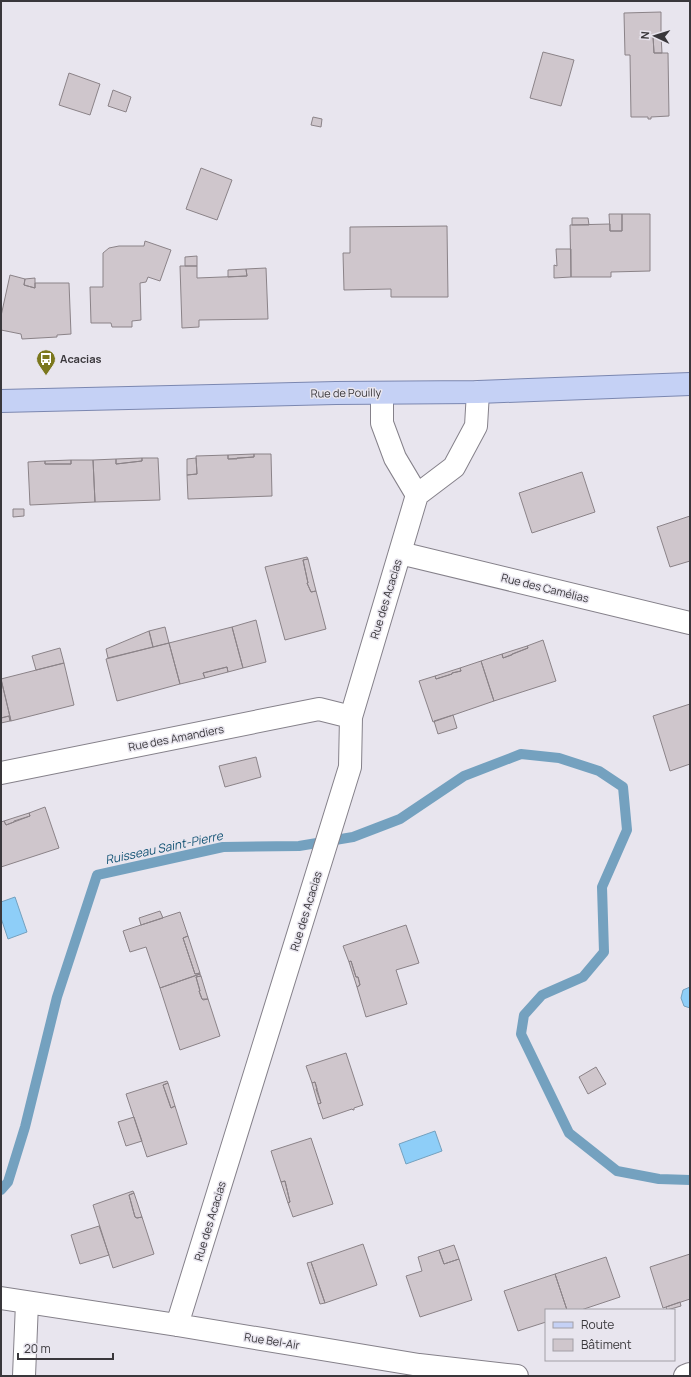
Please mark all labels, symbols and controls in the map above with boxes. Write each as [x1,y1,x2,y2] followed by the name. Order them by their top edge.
[635,16,675,56] north arrow
[637,31,652,40] text: N
[35,348,57,376] bus stop icon: Acacias
[60,351,102,366] place label: Acacias
[311,384,382,401] street label: Rue de Pouilly
[366,557,405,641] street label: Rue des Acacias
[500,569,591,606] street label: Rue des Camélias
[127,721,225,754] street label: Rue des Amandiers
[104,827,225,868] water label: Ruisseau Saint-Pierre
[286,869,325,953] street label: Rue des Acacias
[190,1179,229,1263] street label: Rue des Acacias
[545,1309,675,1361] legend
[581,1316,614,1333] text: Route
[243,1329,301,1352] street label: Rue Bel-Air
[18,1335,113,1361] scale bar
[581,1336,632,1353] text: Bâtiment
[24,1340,51,1357] text: 20 m

